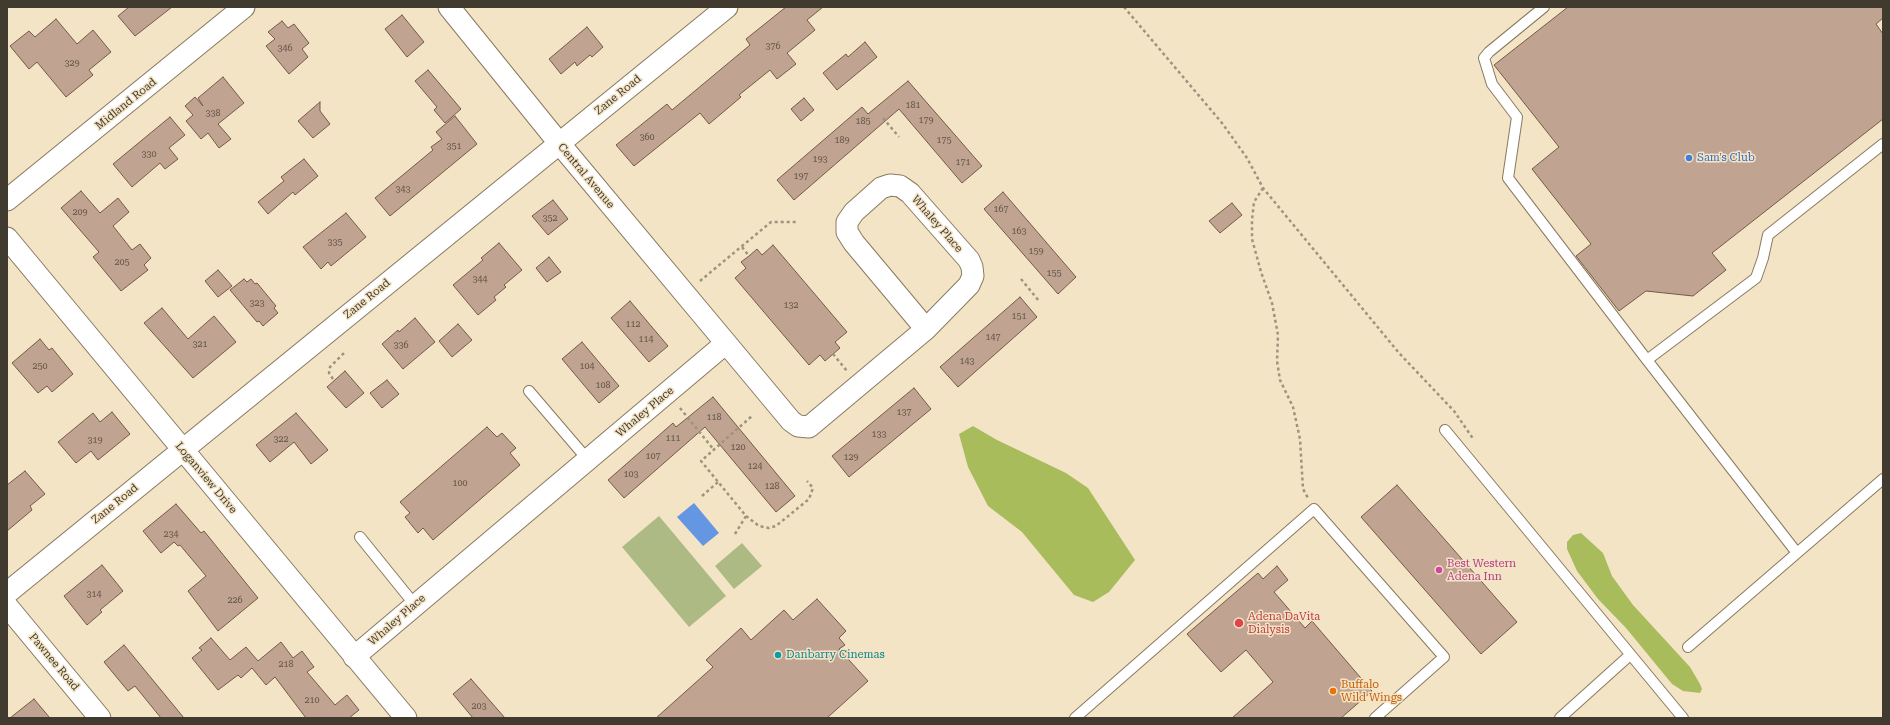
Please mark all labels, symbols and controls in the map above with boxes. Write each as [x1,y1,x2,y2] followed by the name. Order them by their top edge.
[765,41,781,51] house number: 376
[277,43,293,53] house number: 346
[64,58,80,68] house number: 329
[592,72,644,118] street label: Zane Road
[93,75,159,133] street label: Midland Road
[905,100,921,110] house number: 181
[205,108,221,118] house number: 338
[918,115,934,125] house number: 179
[855,116,871,126] house number: 185
[639,132,655,142] house number: 360
[834,135,850,145] house number: 189
[936,135,952,145] house number: 175
[446,141,462,151] house number: 351
[555,141,617,211] street label: Central Avenue
[141,149,157,159] house number: 330
[1697,151,1755,165] place label: Sam's Club
[1684,153,1694,163] marker: Sam's Club
[812,154,828,164] house number: 193
[955,157,971,167] house number: 171
[793,171,809,181] house number: 197
[395,184,411,194] house number: 343
[909,193,965,255] street label: Whaley Place
[993,204,1009,214] house number: 167
[72,207,88,217] house number: 209
[542,213,558,223] house number: 352
[1011,226,1027,236] house number: 163
[327,237,343,247] house number: 335
[1028,246,1044,256] house number: 159
[114,257,130,267] house number: 205
[1046,268,1062,278] house number: 155
[472,274,488,284] house number: 344
[341,276,393,322] street label: Zane Road
[249,298,265,308] house number: 323
[783,300,799,310] house number: 132
[1011,311,1027,321] house number: 151
[625,319,641,329] house number: 112
[985,332,1001,342] house number: 147
[638,334,654,344] house number: 114
[192,339,208,349] house number: 321
[393,340,409,350] house number: 336
[959,356,975,366] house number: 143
[32,361,48,371] house number: 250
[579,361,595,371] house number: 104
[595,380,611,390] house number: 108
[613,384,677,440] street label: Whaley Place
[896,407,912,417] house number: 137
[706,412,722,422] house number: 118
[871,429,887,439] house number: 133
[665,433,681,443] house number: 111
[273,434,289,444] house number: 322
[87,435,103,445] house number: 319
[172,440,240,516] street label: Loganview Drive
[730,442,746,452] house number: 120
[645,451,661,461] house number: 107
[843,452,859,462] house number: 129
[747,461,763,471] house number: 124
[623,469,639,479] house number: 103
[452,478,468,488] house number: 100
[89,481,141,527] street label: Zane Road
[764,481,780,491] house number: 128
[163,529,179,539] house number: 234
[1447,557,1516,583] place label: Best Western Adena Inn
[1434,565,1444,575] marker: Best Western Adena Inn
[86,589,102,599] house number: 314
[366,592,428,648] street label: Whaley Place
[227,595,243,605] house number: 226
[1248,610,1320,636] place label: Adena DaVita Dialysis
[1233,617,1245,629] marker: Adena DaVita Dialysis
[26,631,82,693] street label: Pawnee Road
[786,648,885,662] place label: Danbarry Cinemas
[773,650,783,660] marker: Danbarry Cinemas
[278,659,294,669] house number: 218
[1341,678,1402,704] place label: Buffalo Wild Wings
[1328,686,1338,696] marker: Buffalo Wild Wings
[304,695,320,705] house number: 210
[471,701,487,711] house number: 203

